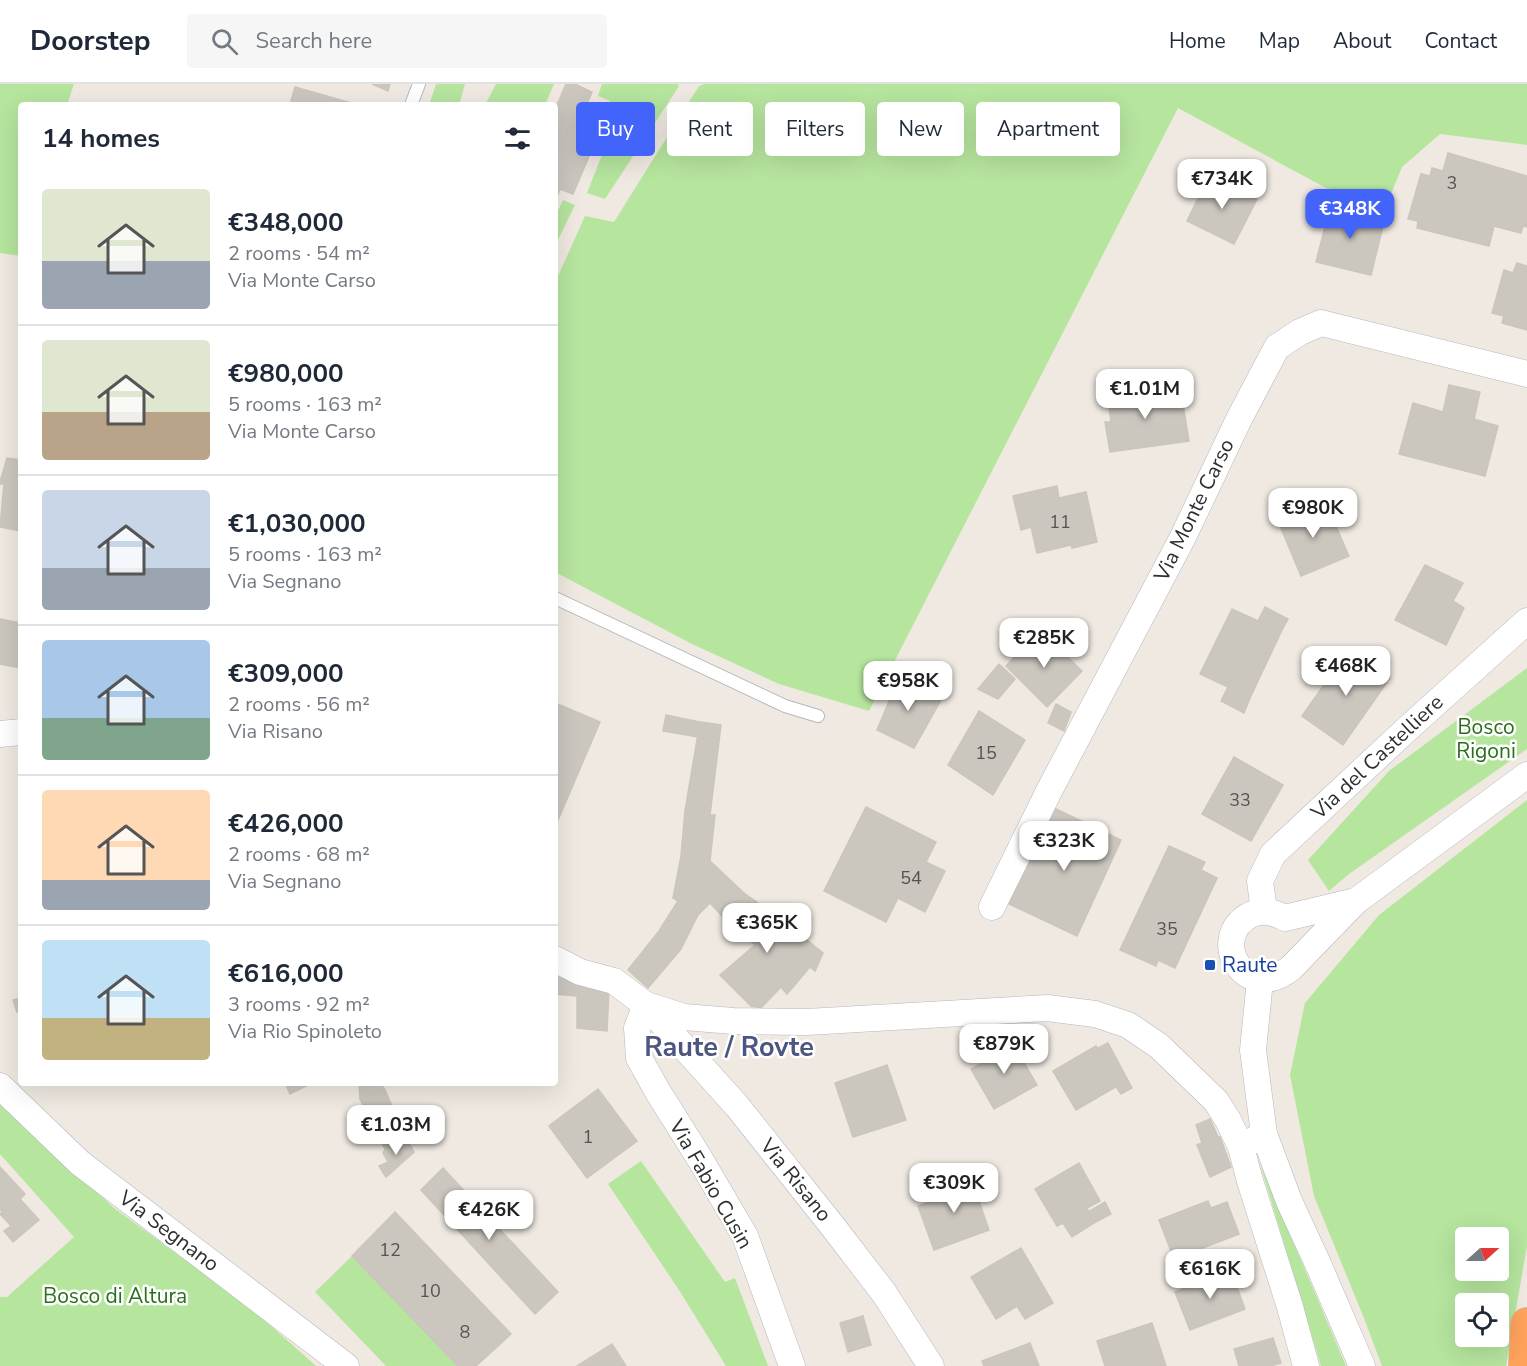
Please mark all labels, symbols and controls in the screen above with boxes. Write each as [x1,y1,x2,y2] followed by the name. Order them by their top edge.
[187,14,607,68] search box
[30,22,151,60] text: Doorstep
[208,25,241,58] icon: search
[256,26,372,56] text: Search here
[1169,27,1226,55] text: Home
[1259,27,1300,55] text: Map
[1333,27,1391,55] text: About
[1424,27,1497,55] text: Contact
[576,102,655,156] chip: Buy
[667,102,753,156] chip: Rent
[765,102,865,156] chip: Filters
[877,102,964,156] chip: New
[976,102,1120,156] chip: Apartment
[42,121,160,156] text: 14 homes
[501,122,534,155] icon: filters
[1180,159,1264,210] pin: €734K
[1191,165,1253,192] text: €734K
[1447,171,1457,195] house number: 3
[1308,189,1392,240] pin: €348K
[1319,195,1381,222] text: €348K
[228,205,344,240] text: €348,000
[90,213,162,285] icon: home
[228,240,370,267] text: 2 rooms · 54 m²
[228,267,376,294] text: Via Monte Carso
[228,356,344,391] text: €980,000
[90,364,162,436] icon: home
[1096,369,1194,420] pin: €1.01M
[1110,375,1180,402] text: €1.01M
[228,391,382,418] text: 5 rooms · 163 m²
[228,418,376,445] text: Via Monte Carso
[1147,434,1241,587] street label: Via Monte Carso
[1271,488,1355,539] pin: €980K
[1282,494,1344,521] text: €980K
[228,506,366,541] text: €1,030,000
[1049,510,1071,534] house number: 11
[90,514,162,586] icon: home
[228,541,382,568] text: 5 rooms · 163 m²
[228,568,341,595] text: Via Segnano
[1002,618,1086,669] pin: €285K
[1013,624,1075,651] text: €285K
[1304,646,1388,697] pin: €468K
[1315,652,1377,679] text: €468K
[228,656,344,691] text: €309,000
[866,661,950,712] pin: €958K
[90,664,162,736] icon: home
[877,667,939,694] text: €958K
[1304,688,1449,826] street label: Via del Castelliere
[228,691,370,718] text: 2 rooms · 56 m²
[1456,713,1516,765] park label: Bosco Rigoni
[228,718,323,745] text: Via Risano
[975,741,997,765] house number: 15
[1229,788,1251,812] house number: 33
[228,806,344,841] text: €426,000
[90,814,162,886] icon: home
[1022,821,1106,872] pin: €323K
[1033,827,1095,854] text: €323K
[228,841,370,868] text: 2 rooms · 68 m²
[900,866,922,890] house number: 54
[228,868,341,895] text: Via Segnano
[725,903,809,954] pin: €365K
[736,909,798,936] text: €365K
[1156,917,1178,941] house number: 35
[1222,951,1277,979] place label: Raute
[228,956,344,991] text: €616,000
[1203,958,1217,972] marker: Raute
[90,964,162,1036] icon: home
[228,991,370,1018] text: 3 rooms · 92 m²
[228,1018,382,1045] text: Via Rio Spinoleto
[962,1024,1046,1075] pin: €879K
[644,1029,814,1066] district label: Raute / Rovte
[973,1030,1035,1057] text: €879K
[347,1105,445,1156] pin: €1.03M
[361,1111,431,1138] text: €1.03M
[662,1113,759,1254] street label: Via Fabio Cusin
[583,1125,593,1149] house number: 1
[753,1132,838,1228] street label: Via Risano
[912,1163,996,1214] pin: €309K
[923,1169,985,1196] text: €309K
[112,1183,225,1278] street label: Via Segnano
[447,1190,531,1241] pin: €426K
[458,1196,520,1223] text: €426K
[1455,1227,1509,1281] north arrow
[1455,1227,1509,1347] map controls
[379,1238,401,1262] house number: 12
[1168,1249,1252,1300] pin: €616K
[1179,1255,1241,1282] text: €616K
[419,1279,441,1303] house number: 10
[43,1282,187,1310] park label: Bosco di Altura
[1455,1293,1509,1347] button: locate
[460,1320,470,1344] house number: 8

